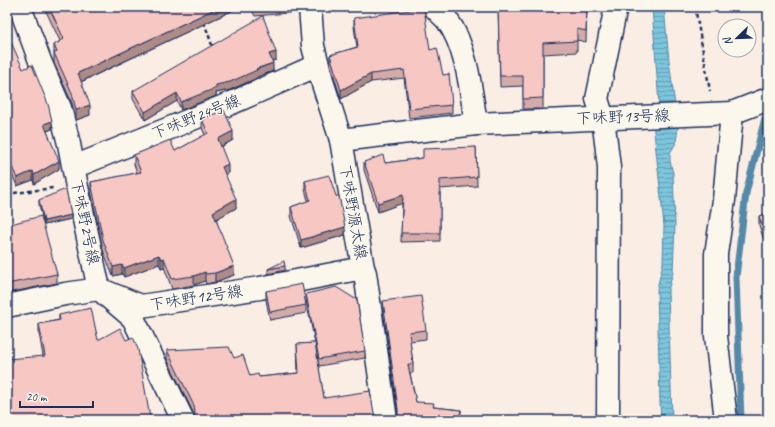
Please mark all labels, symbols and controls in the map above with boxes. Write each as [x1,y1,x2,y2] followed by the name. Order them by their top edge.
[717,18,757,58] north arrow
[719,34,736,48] text: N
[148,90,244,144] street label: 下味野24号線
[575,105,671,129] street label: 下味野13号線
[335,163,371,261] street label: 下味野源太線
[66,177,104,267] street label: 下味野2号線
[148,281,244,315] street label: 下味野12号線
[20,383,93,409] scale bar
[26,389,48,405] text: 20 m

